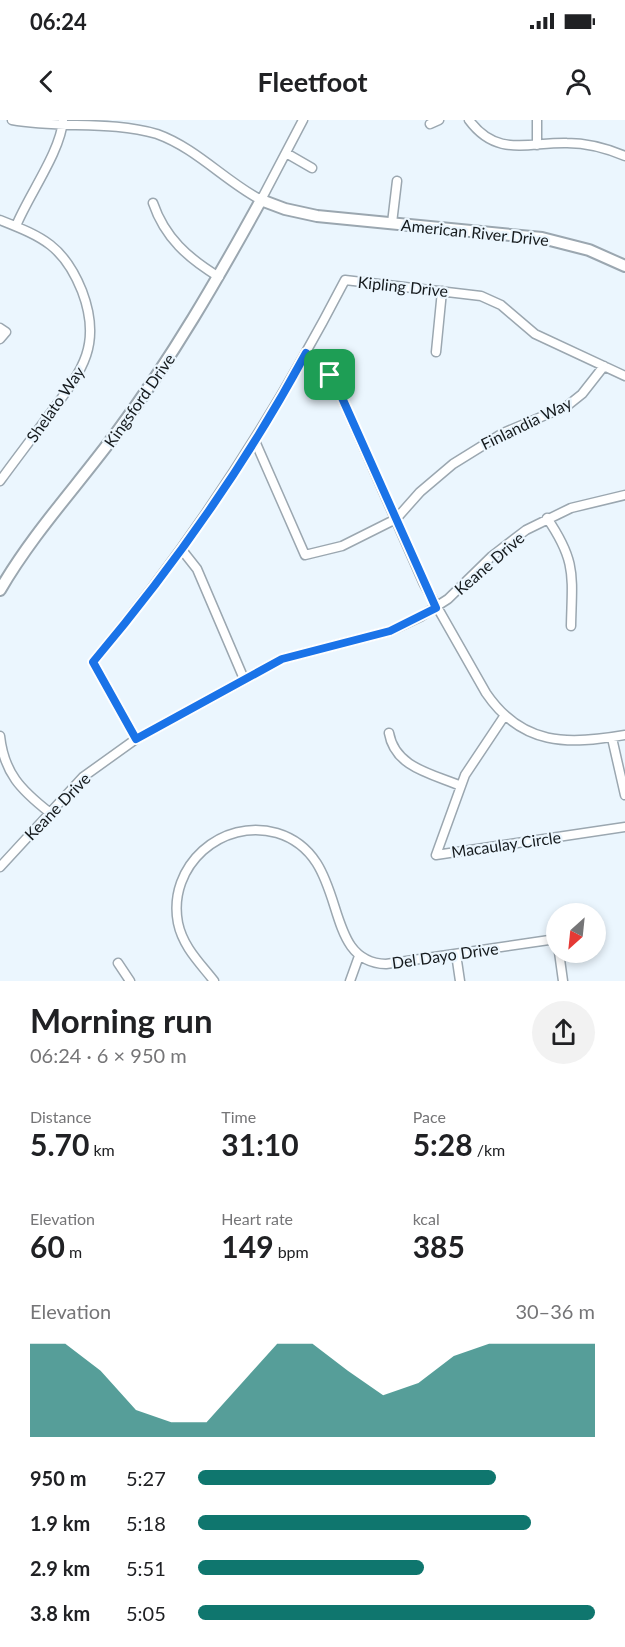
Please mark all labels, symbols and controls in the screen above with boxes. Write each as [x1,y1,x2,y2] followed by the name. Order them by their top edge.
[30,8,87,35] text: 06:24
[30,65,63,98] icon: back
[258,65,367,98] text: Fleetfoot
[562,65,595,98] icon: person
[400,215,550,249] street label: American River Drive
[357,272,449,300] street label: Kipling Drive
[304,349,355,400] pin
[100,350,178,450] street label: Kingsford Drive
[313,358,346,391] icon: arrive
[22,362,88,445] street label: Shelato Way
[477,392,575,453] street label: Finlandia Way
[450,528,528,598] street label: Keane Drive
[20,768,94,844] street label: Keane Drive
[450,827,562,861] street label: Macaulay Circle
[546,903,606,963] north arrow
[546,903,606,963] map controls
[390,938,500,972] street label: Del Dayo Drive
[30,1000,213,1040] text: Morning run
[532,1001,595,1064] button: share
[30,1043,187,1067] text: 06:24 · 6 × 950 m
[30,1107,91,1126] text: Distance
[221,1107,256,1126] text: Time
[413,1107,446,1126] text: Pace
[30,1126,89,1162] text: 5.70
[221,1126,299,1162] text: 31:10
[413,1126,473,1162] text: 5:28
[89,1140,115,1159] text: km
[473,1140,505,1159] text: /km
[30,1209,95,1228] text: Elevation
[221,1209,293,1228] text: Heart rate
[413,1209,440,1228] text: kcal
[30,1228,65,1264] text: 60
[221,1228,274,1264] text: 149
[413,1228,465,1264] text: 385
[65,1242,82,1261] text: m
[274,1242,309,1261] text: bpm
[30,1299,111,1323] text: Elevation
[515,1299,595,1323] text: 30–36 m
[30,1466,86,1490] text: 950 m
[126,1466,166,1490] text: 5:27
[30,1511,90,1535] text: 1.9 km
[126,1511,166,1535] text: 5:18
[30,1556,90,1580] text: 2.9 km
[126,1556,166,1580] text: 5:51
[30,1601,90,1625] text: 3.8 km
[126,1601,166,1625] text: 5:05

